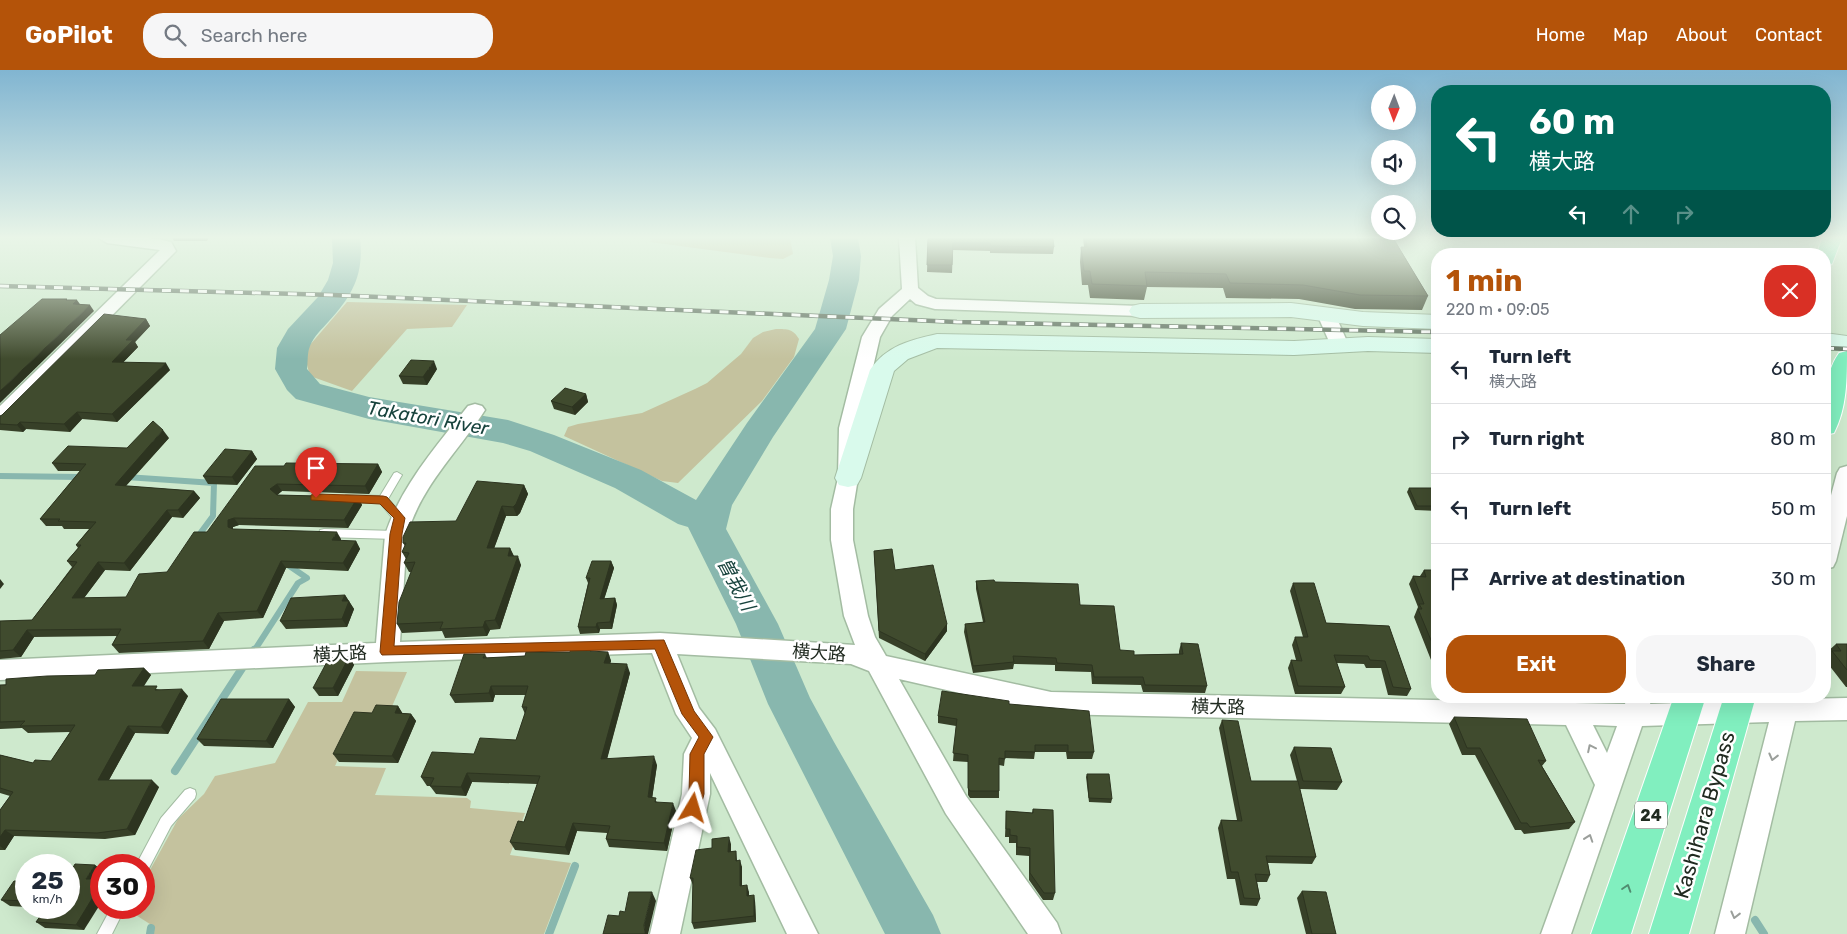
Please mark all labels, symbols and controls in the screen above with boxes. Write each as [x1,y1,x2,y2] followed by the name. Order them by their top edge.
[143,13,493,58] search box
[25,21,113,49] text: GoPilot
[161,21,189,49] icon: search
[201,24,307,47] text: Search here
[1536,24,1585,46] text: Home
[1613,24,1648,46] text: Map
[1676,24,1727,46] text: About
[1755,24,1822,46] text: Contact
[1371,85,1416,130] north arrow
[1371,85,1416,240] map controls
[1529,101,1615,143] text: 60 m
[1446,105,1511,170] icon: left
[1371,140,1416,185] button: sound
[1529,148,1595,175] text: 横大路
[1371,195,1416,240] button: search
[1564,200,1592,228] icon: left
[1617,200,1645,228] icon: ahead
[1670,200,1698,228] icon: right
[1446,263,1523,299] text: 1 min
[1764,265,1816,317] button: close
[1446,300,1550,319] text: 220 m · 09:05
[1489,345,1571,368] text: Turn left
[1446,355,1474,383] icon: left
[1771,357,1816,380] text: 60 m
[1489,372,1537,391] text: 横大路
[366,396,491,440] water label: Takatori River
[1446,425,1474,453] icon: right
[1489,427,1584,450] text: Turn right
[1770,427,1816,450] text: 80 m
[295,447,337,498] pin
[302,454,330,482] icon: arrive
[1446,495,1474,523] icon: left
[1489,497,1571,520] text: Turn left
[1771,497,1816,520] text: 50 m
[712,553,760,616] water label: 曽我川
[1446,565,1474,593] icon: arrive
[1489,567,1685,590] text: Arrive at destination
[1771,567,1816,590] text: 30 m
[1446,635,1626,693] button: Exit
[1636,635,1816,693] button: Share
[791,640,847,666] street label: 横大路
[312,642,368,666] street label: 横大路
[1191,696,1245,718] street label: 横大路
[1668,729,1740,901] street label: Kashihara Bypass
[1587,744,1597,753] one-way arrow
[1768,752,1779,761] one-way arrow
[666,781,718,833] position arrow
[1635,802,1667,828] road number: 24
[1583,835,1593,843] one-way arrow
[90,854,155,919] speed limit sign: 30
[31,866,64,895] text: 25
[1621,884,1631,892] one-way arrow
[33,892,62,906] text: km/h
[1730,911,1741,919] one-way arrow

